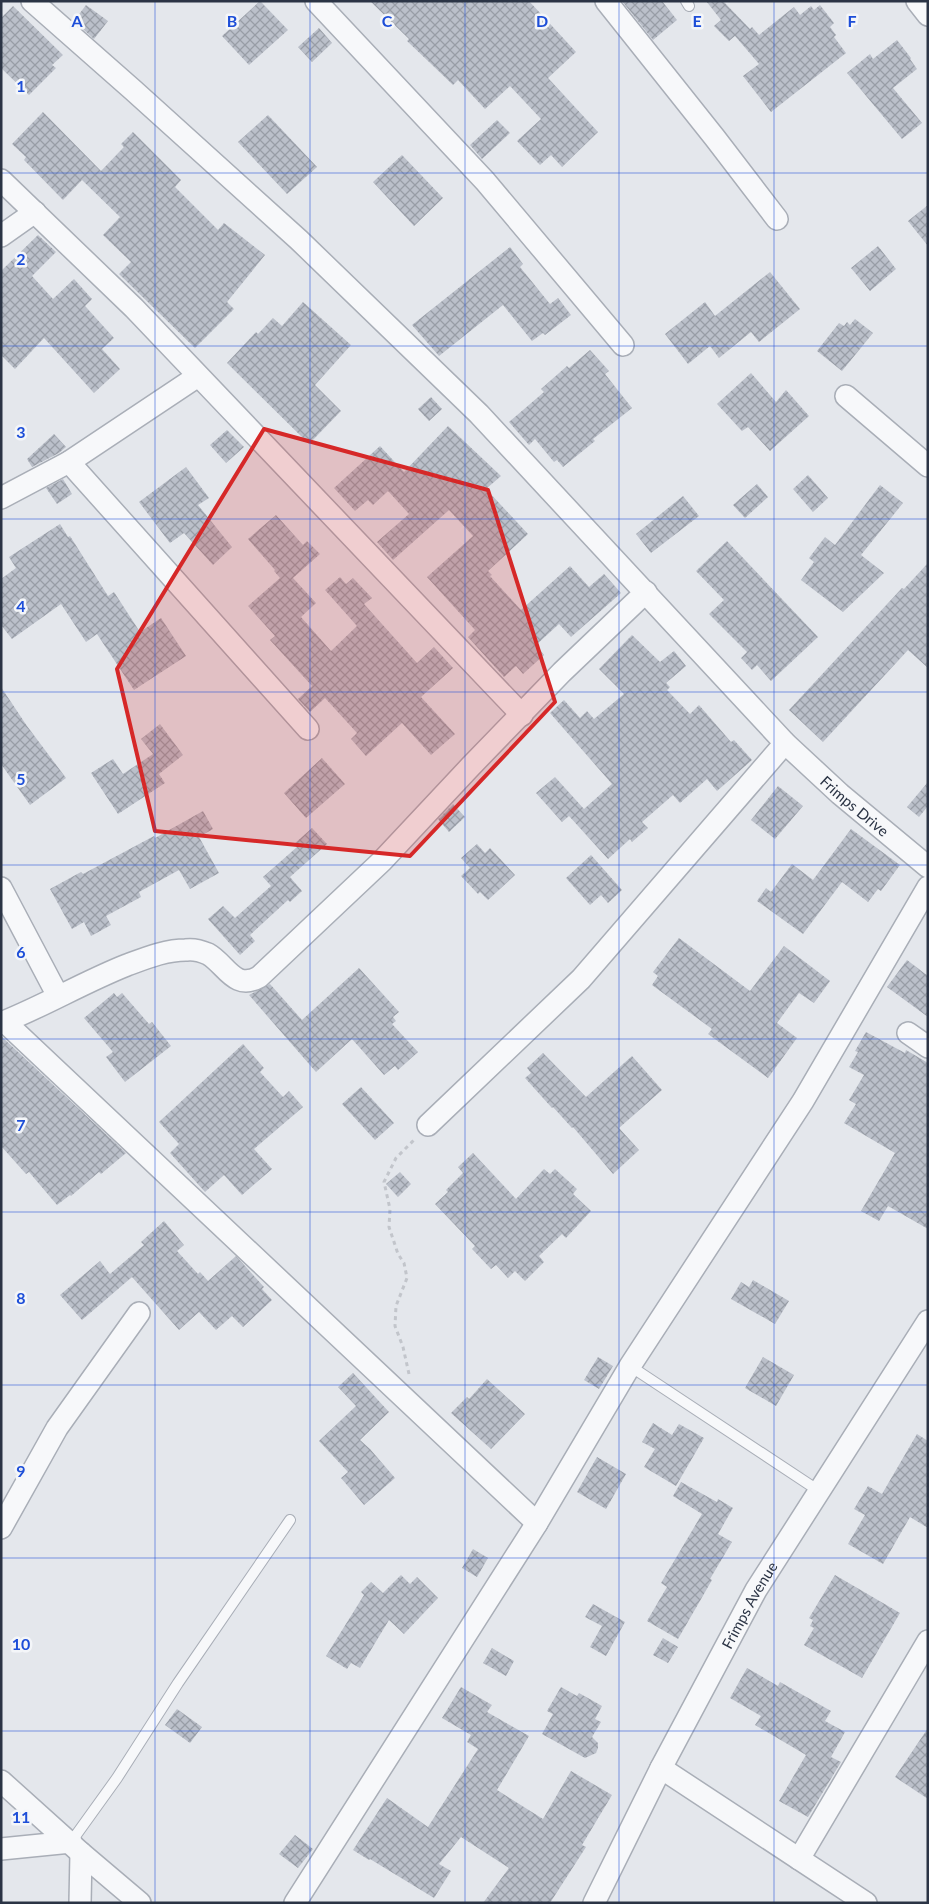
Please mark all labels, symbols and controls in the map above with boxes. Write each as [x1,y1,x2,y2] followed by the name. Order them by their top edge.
[70,11,83,30] text: A
[227,11,237,30] text: B
[382,11,393,30] text: C
[536,11,548,30] text: D
[692,11,702,30] text: E
[847,11,857,30] text: F
[16,76,26,95] text: 1
[16,249,26,268] text: 2
[16,422,26,441] text: 3
[16,596,26,615] text: 4
[16,769,26,788] text: 5
[817,772,893,840] street label: Frimps Drive
[16,942,26,961] text: 6
[16,1115,26,1134] text: 7
[16,1288,26,1307] text: 8
[16,1461,26,1480] text: 9
[717,1558,781,1652] street label: Frimps Avenue
[12,1634,30,1653] text: 10
[12,1807,30,1826] text: 11

